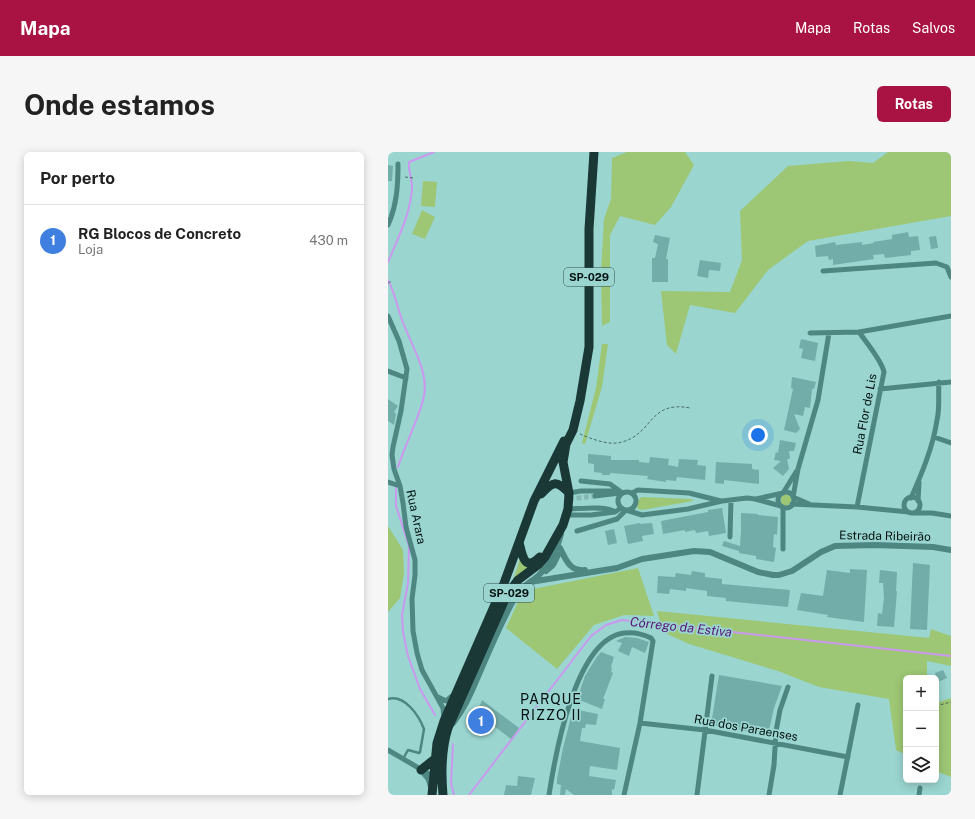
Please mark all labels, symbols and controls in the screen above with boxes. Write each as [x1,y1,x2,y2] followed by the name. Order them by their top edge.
[20,17,70,39] text: Mapa
[795,20,831,36] text: Mapa
[853,20,890,36] text: Rotas
[912,20,955,36] text: Salvos
[877,86,951,122] button: Rotas
[24,88,215,121] text: Onde estamos
[40,168,115,188] text: Por perto
[78,225,241,242] text: RG Blocos de Concreto
[50,233,56,248] text: 1
[309,233,348,248] text: 430 m
[78,242,103,257] text: Loja
[564,268,614,286] road number: SP-029
[850,372,880,456] street label: Rua Flor de Lis
[748,425,768,445] your location
[403,489,429,545] street label: Rua Arara
[839,528,931,544] street label: Estrada Ribeirão
[484,584,534,602] road number: SP-029
[629,614,733,640] water label: Córrego da Estiva
[903,675,939,783] map controls
[903,675,939,711] button: +
[520,691,582,723] district label: PARQUE RIZZO II
[468,706,494,736] pin: 1
[903,711,939,747] button: −
[693,712,799,744] street label: Rua dos Paraenses
[903,747,939,783] button: layers

